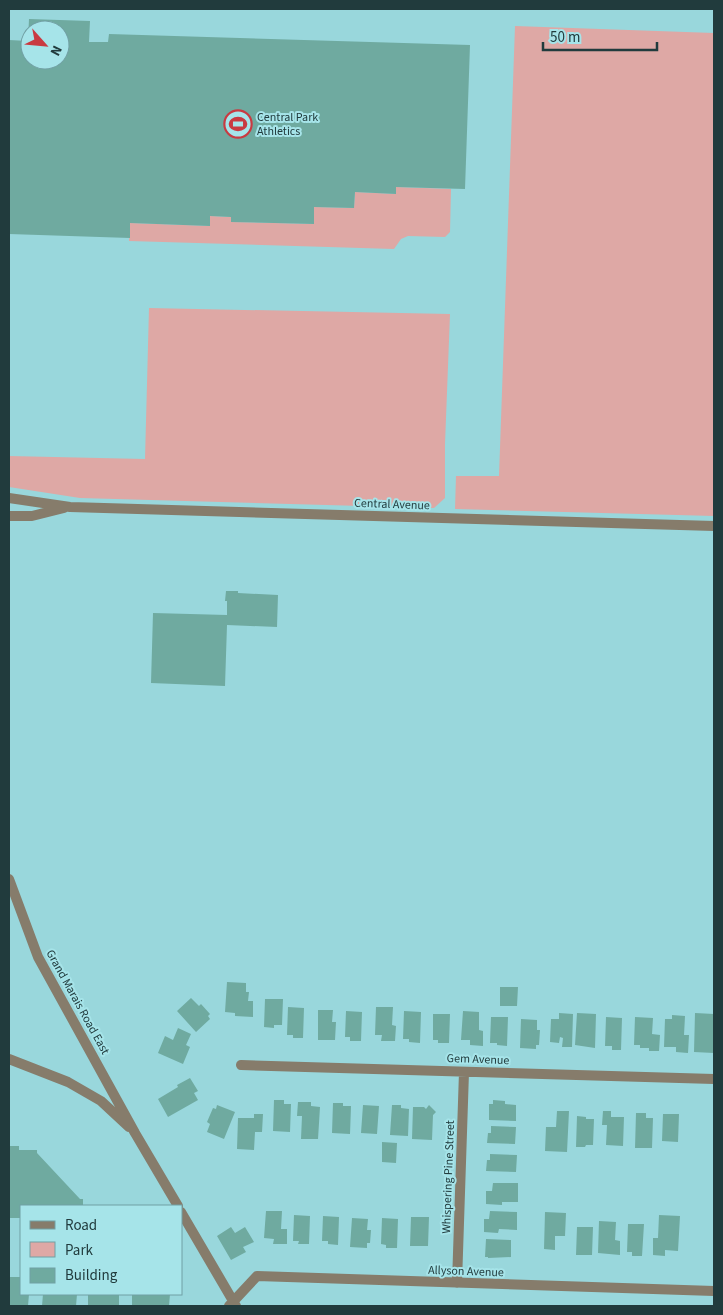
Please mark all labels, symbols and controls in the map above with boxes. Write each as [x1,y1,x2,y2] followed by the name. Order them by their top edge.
[20,20,70,70] north arrow
[543,20,657,52] scale bar
[550,27,580,48] text: 50 m
[45,42,67,59] text: N
[223,109,253,139] sports icon: Central Park Athletics
[257,109,318,140] place label: Central Park Athletics
[354,495,430,514] street label: Central Avenue
[42,947,113,1058] street label: Grand Marais Road East
[446,1050,510,1069] street label: Gem Avenue
[438,1120,459,1234] street label: Whispering Pine Street
[20,1205,182,1295] legend
[65,1215,97,1236] text: Road
[65,1240,94,1261] text: Park
[428,1262,504,1281] street label: Allyson Avenue
[65,1265,118,1286] text: Building

